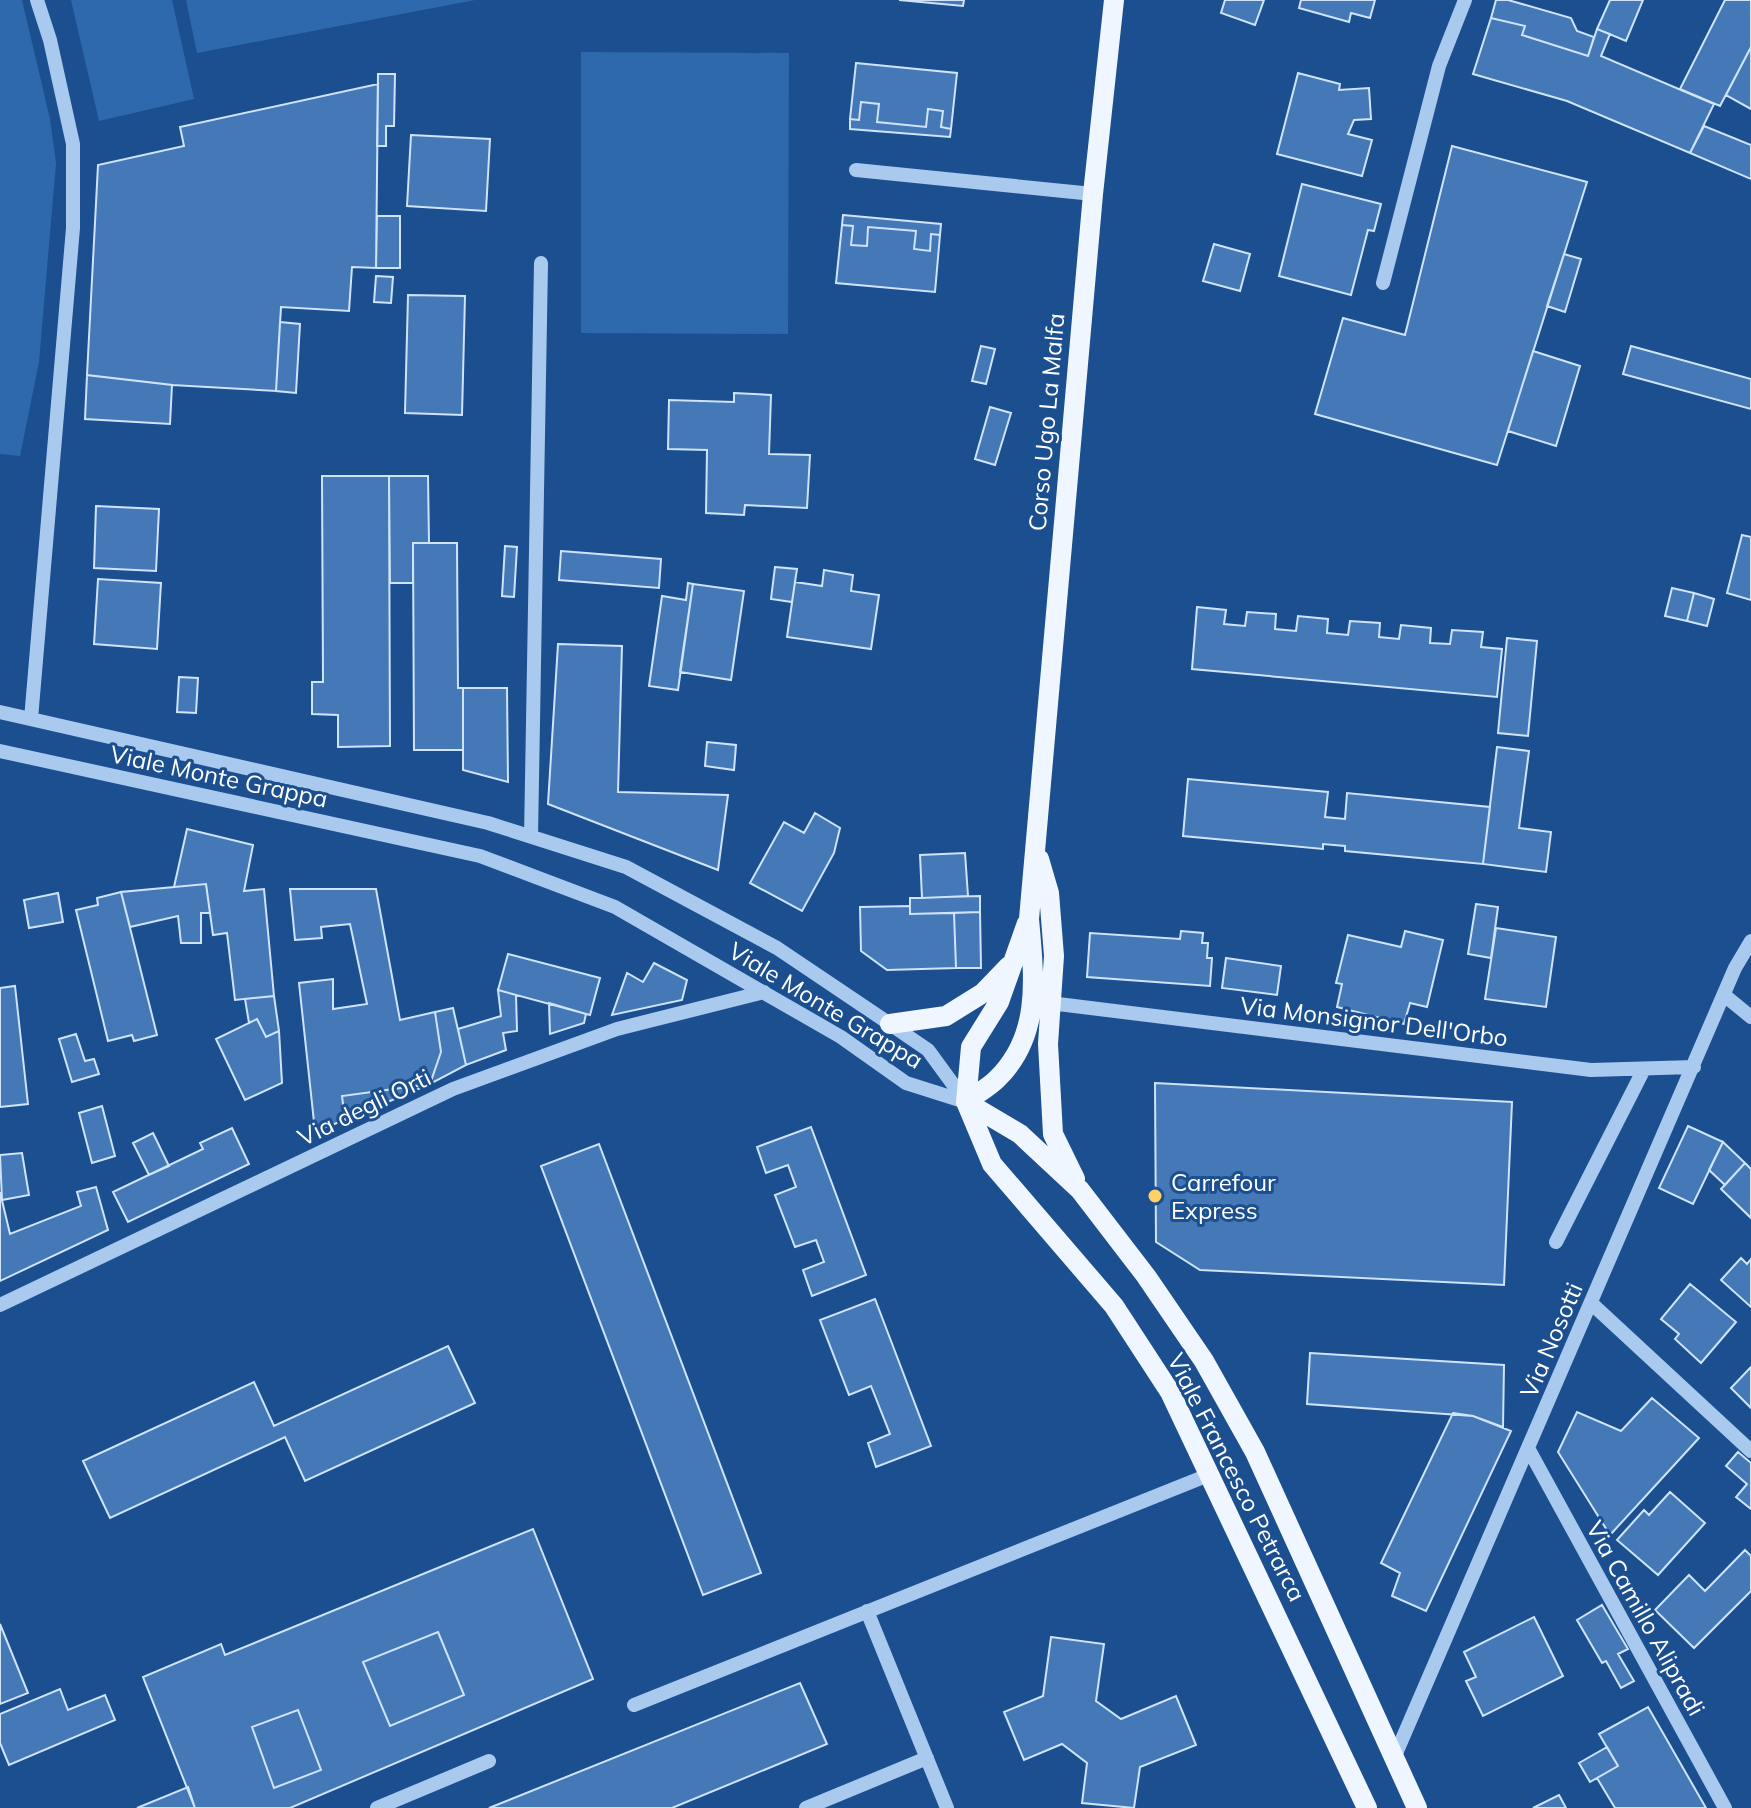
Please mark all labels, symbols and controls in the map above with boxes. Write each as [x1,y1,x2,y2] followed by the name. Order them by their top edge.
[1022,312,1070,532] street label: Corso Ugo La Malfa
[108,738,330,814] street label: Viale Monte Grappa
[723,935,929,1075] street label: Viale Monte Grappa
[1238,990,1510,1052] street label: Via Monsignor Dell'Orbo
[292,1062,436,1152] street label: Via degli Orti
[1171,1167,1276,1225] place label: Carrefour Express
[1146,1187,1164,1205] marker: Carrefour Express
[1513,1278,1589,1402] street label: Via Nosotti
[1161,1348,1313,1606] street label: Viale Francesco Petrarca
[1580,1515,1712,1721] street label: Via Camillo Alipradi

